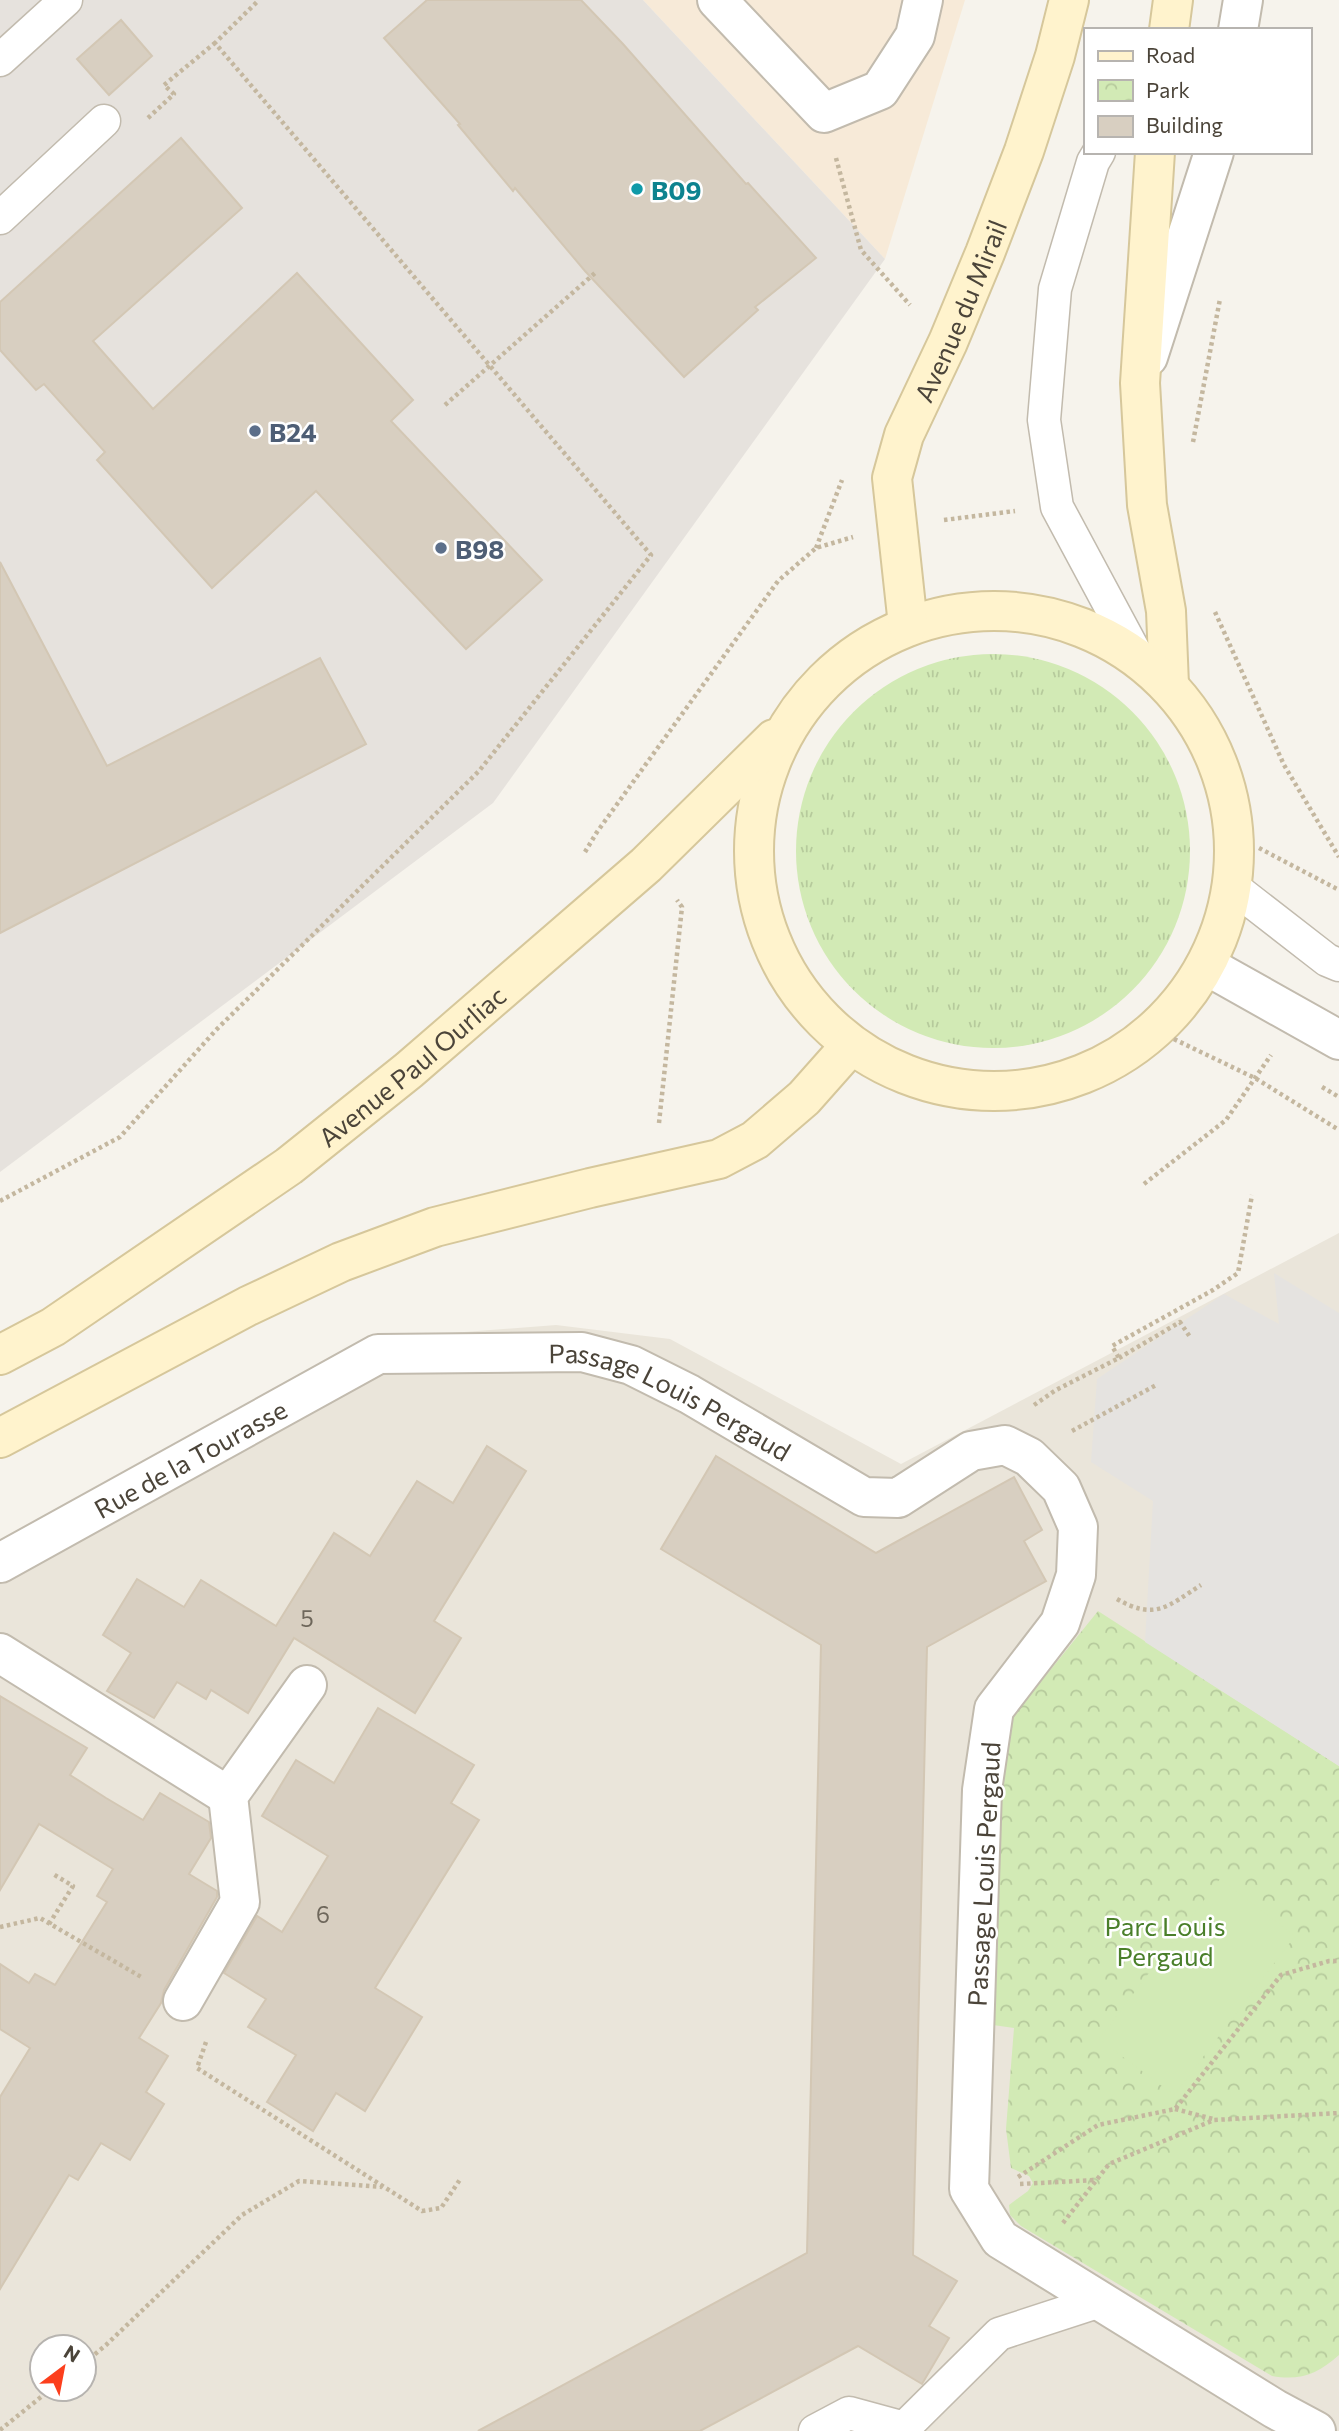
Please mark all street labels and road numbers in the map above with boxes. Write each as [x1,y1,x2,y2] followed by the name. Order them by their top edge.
[907,215,1012,406] street label: Avenue du Mirail
[312,979,511,1152] street label: Avenue Paul Ourliac
[548,1336,797,1466] street label: Passage Louis Pergaud
[88,1392,292,1524] street label: Rue de la Tourasse
[961,1741,1005,2007] street label: Passage Louis Pergaud

